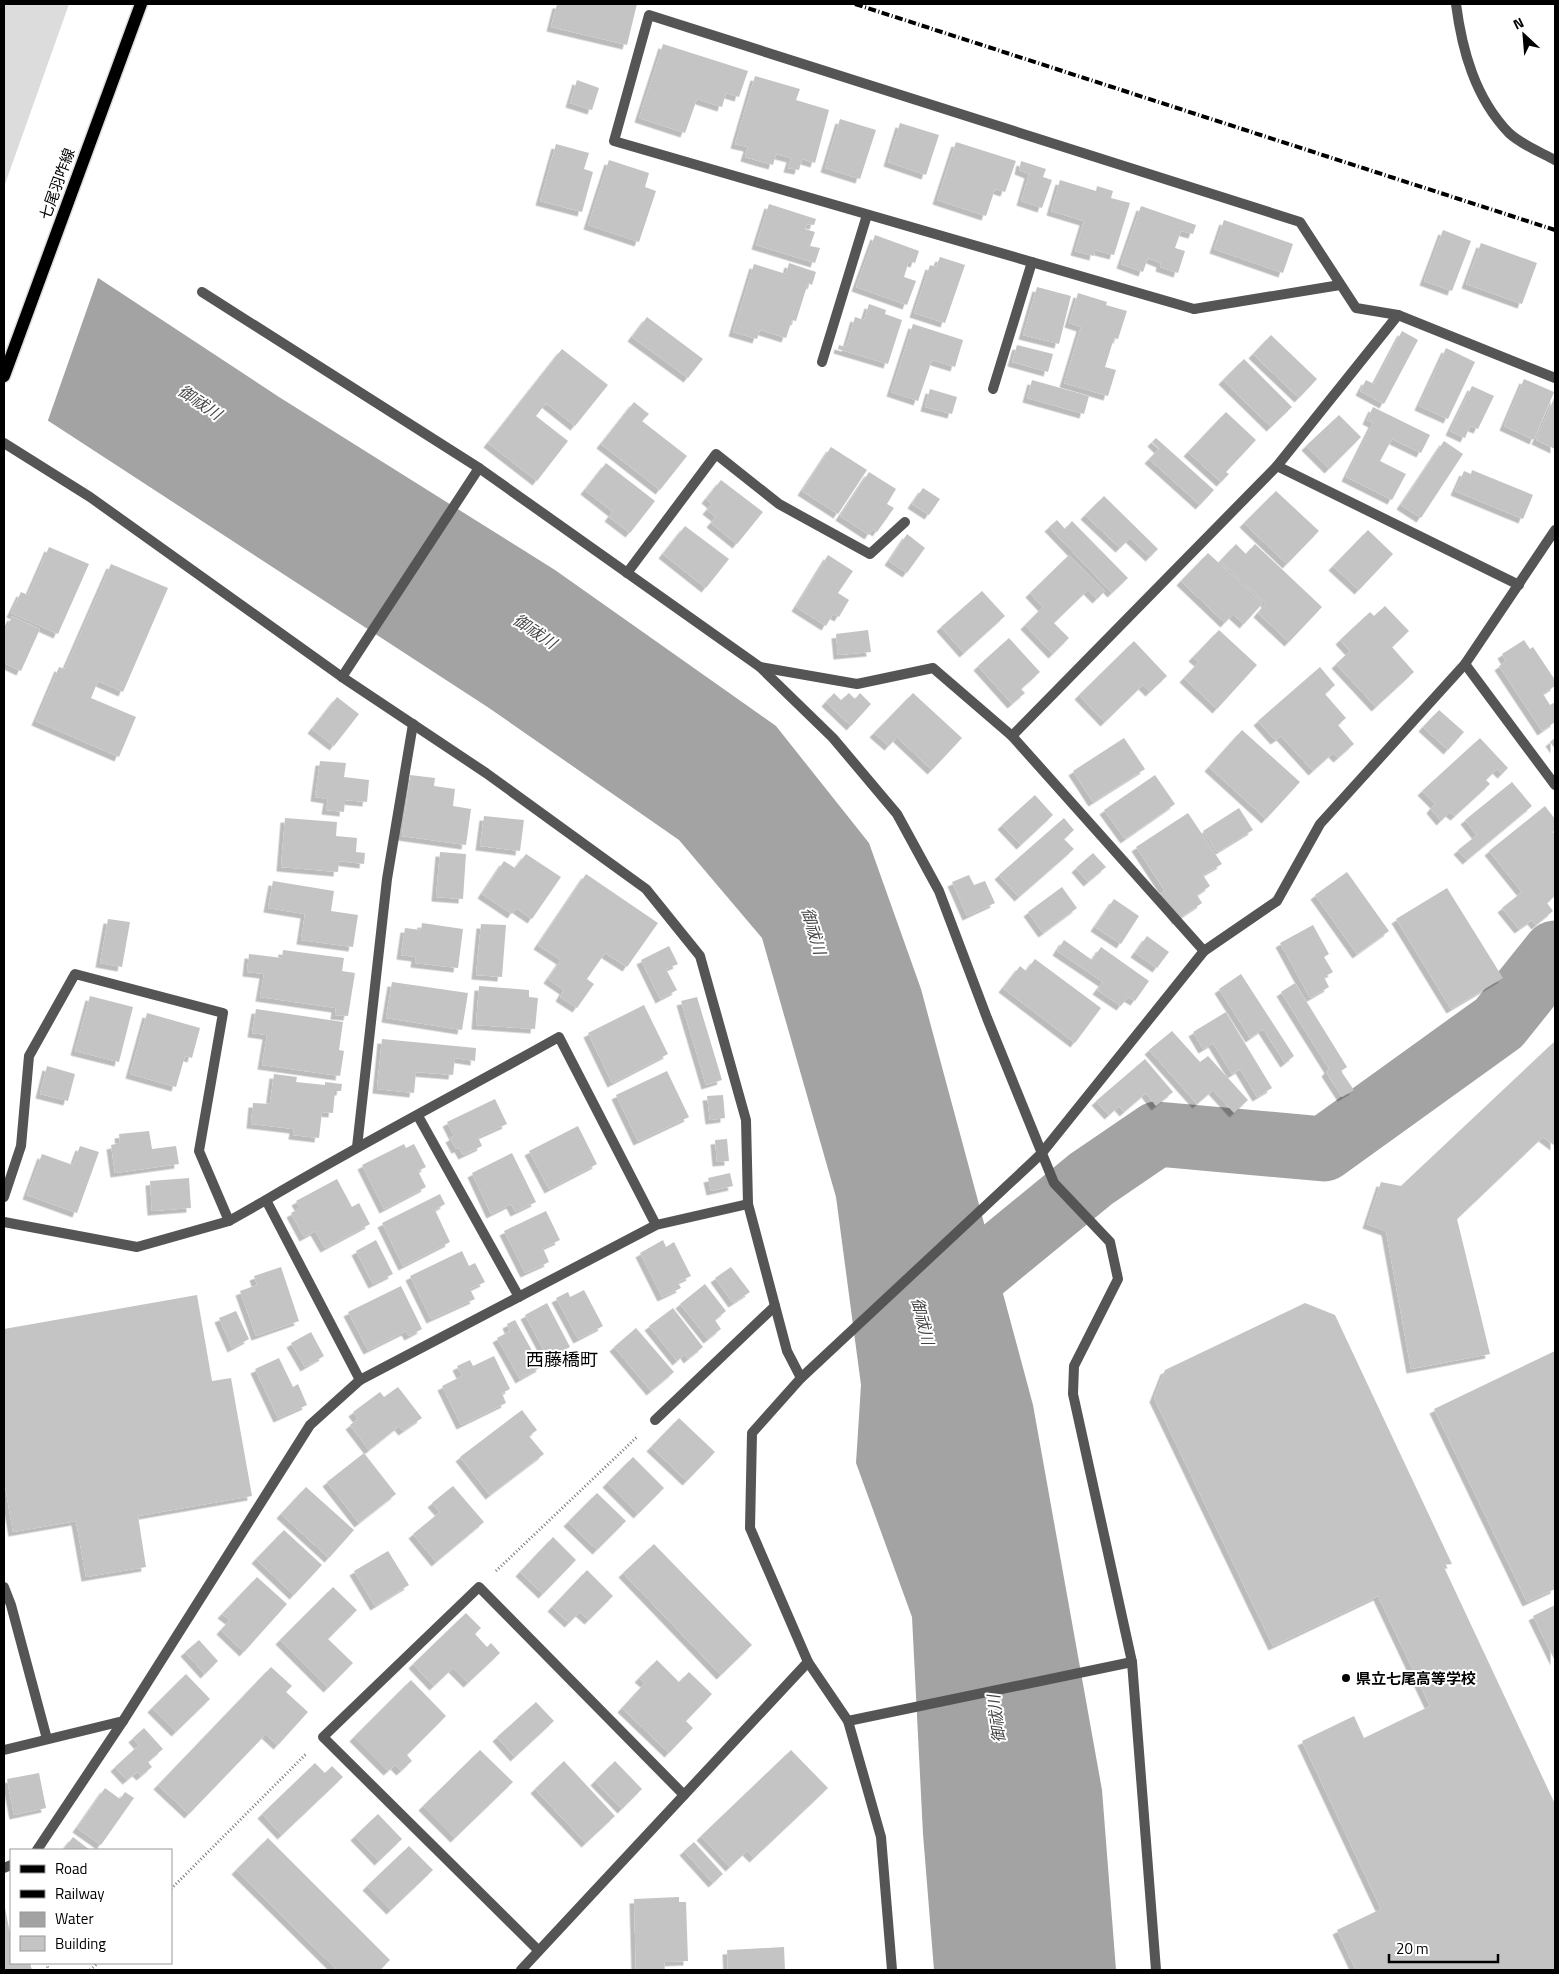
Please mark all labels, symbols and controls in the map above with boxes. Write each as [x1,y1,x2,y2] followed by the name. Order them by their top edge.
[1499,10,1549,60] north arrow
[1509,11,1527,34] text: N
[33,145,81,223] street label: 七尾羽咋線
[173,379,228,426] water label: 御祓川
[508,608,563,655] water label: 御祓川
[796,905,833,959] water label: 御祓川
[906,1295,941,1349] water label: 御祓川
[526,1346,598,1373] district label: 西藤橋町
[1356,1667,1476,1690] place label: 県立七尾高等学校
[1340,1672,1352,1684] marker: 県立七尾高等学校
[981,1692,1011,1744] water label: 御祓川
[10,1849,172,1964] legend
[55,1857,87,1880] text: Road
[55,1882,105,1905] text: Railway
[55,1907,94,1930] text: Water
[55,1932,106,1955] text: Building
[1389,1932,1498,1964] scale bar
[1396,1937,1429,1960] text: 20 m

